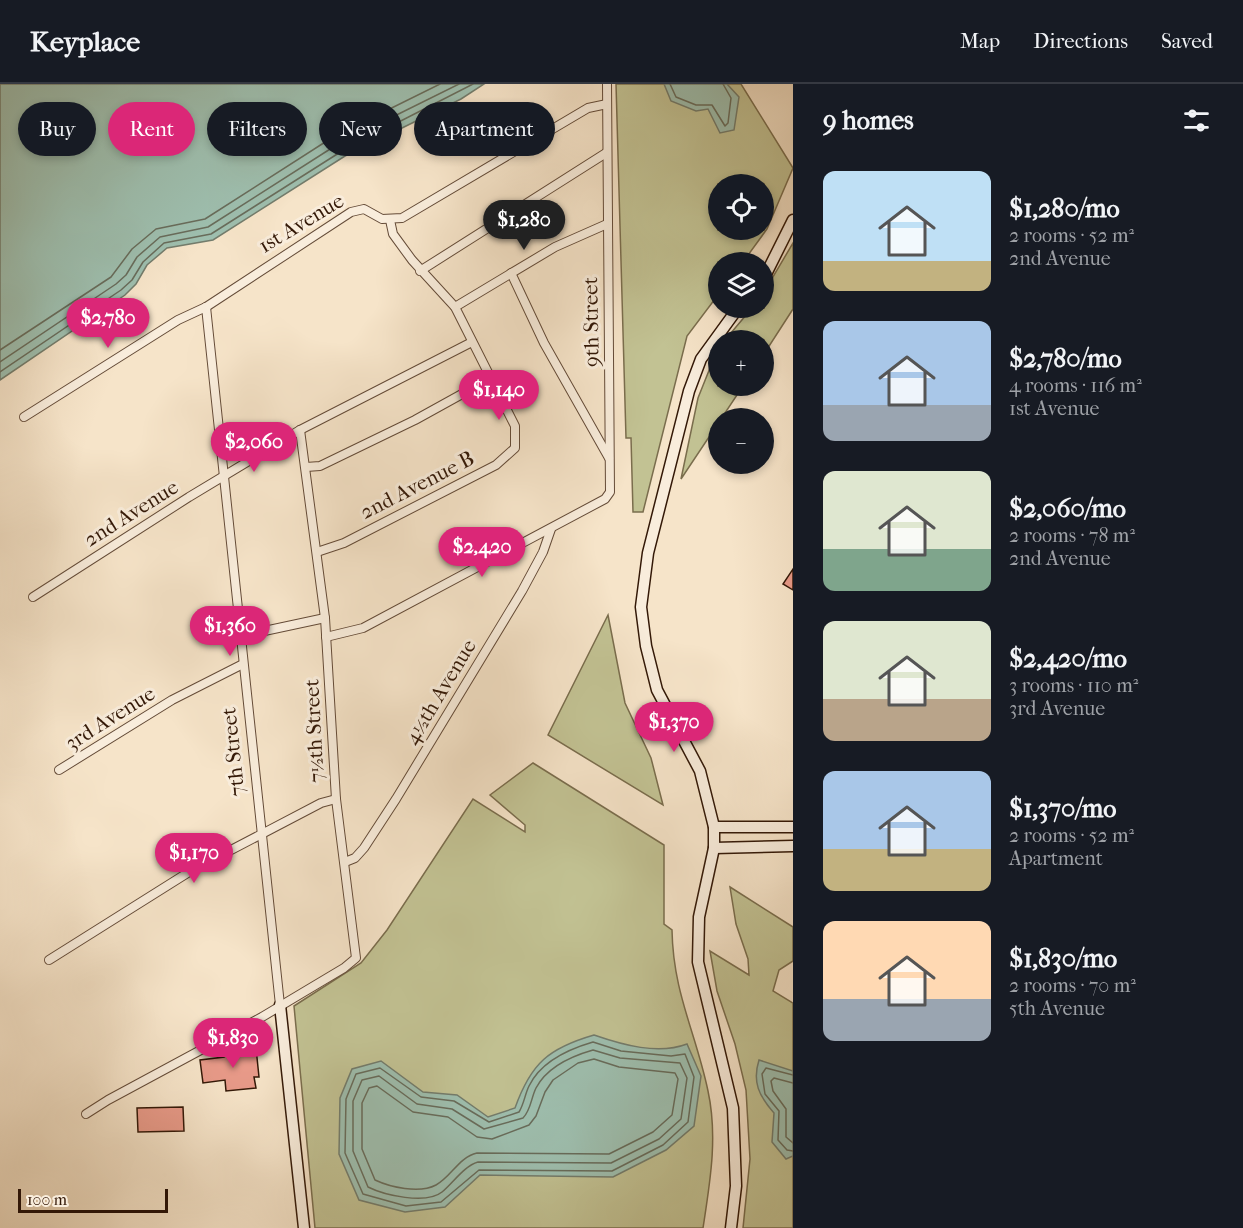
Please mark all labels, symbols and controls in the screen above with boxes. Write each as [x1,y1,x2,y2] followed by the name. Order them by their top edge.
[30,25,140,58] text: Keyplace
[960,29,1000,53] text: Map
[1033,29,1128,53] text: Directions
[1161,29,1213,53] text: Saved
[18,102,96,156] chip: Buy
[108,102,195,156] chip: Rent
[207,102,307,156] chip: Filters
[319,102,402,156] chip: New
[414,102,555,156] chip: Apartment
[1180,104,1213,137] icon: filters
[823,105,914,136] text: 9 homes
[708,174,774,474] map controls
[708,174,774,240] button: locate
[254,188,348,258] street label: 1st Avenue
[1009,193,1120,224] text: $1,280/mo
[871,195,943,267] icon: home
[475,200,573,251] pin: $1,280
[497,208,551,231] text: $1,280
[1009,224,1134,247] text: 2 rooms · 52 m²
[1009,247,1111,270] text: 2nd Avenue
[708,252,774,318] button: layers
[578,276,604,367] street label: 9th Street
[59,298,157,349] pin: $2,780
[80,306,136,329] text: $2,780
[708,330,774,396] button: +
[1009,343,1122,374] text: $2,780/mo
[871,345,943,417] icon: home
[450,370,548,421] pin: $1,140
[1009,374,1142,397] text: 4 rooms · 116 m²
[473,378,525,401] text: $1,140
[1009,397,1100,420] text: 1st Avenue
[708,408,774,474] button: −
[205,422,303,473] pin: $2,060
[225,430,283,453] text: $2,060
[356,446,478,524] street label: 2nd Avenue B
[79,475,183,551] street label: 2nd Avenue
[1009,493,1126,524] text: $2,060/mo
[871,495,943,567] icon: home
[1009,524,1135,547] text: 2 rooms · 78 m²
[433,527,531,578] pin: $2,420
[452,535,512,558] text: $2,420
[1009,547,1111,570] text: 2nd Avenue
[181,606,279,657] pin: $1,360
[204,614,256,637] text: $1,360
[399,635,481,749] street label: 4½th Avenue
[1009,643,1127,674] text: $2,420/mo
[871,645,943,717] icon: home
[1009,674,1138,697] text: 3 rooms · 110 m²
[299,678,329,783] street label: 7½th Street
[61,681,159,755] street label: 3rd Avenue
[1009,697,1105,720] text: 3rd Avenue
[625,702,723,753] pin: $1,370
[216,706,250,798] street label: 7th Street
[649,710,700,733] text: $1,370
[1009,793,1116,824] text: $1,370/mo
[871,795,943,867] icon: home
[1009,824,1134,847] text: 2 rooms · 52 m²
[145,833,243,884] pin: $1,170
[169,841,219,864] text: $1,170
[1009,847,1103,870] text: Apartment
[1009,943,1117,974] text: $1,830/mo
[871,945,943,1017] icon: home
[1009,974,1136,997] text: 2 rooms · 70 m²
[1009,997,1105,1020] text: 5th Avenue
[184,1018,282,1069] pin: $1,830
[207,1026,259,1049] text: $1,830
[18,1186,168,1214] scale bar
[27,1190,67,1209] text: 100 m

